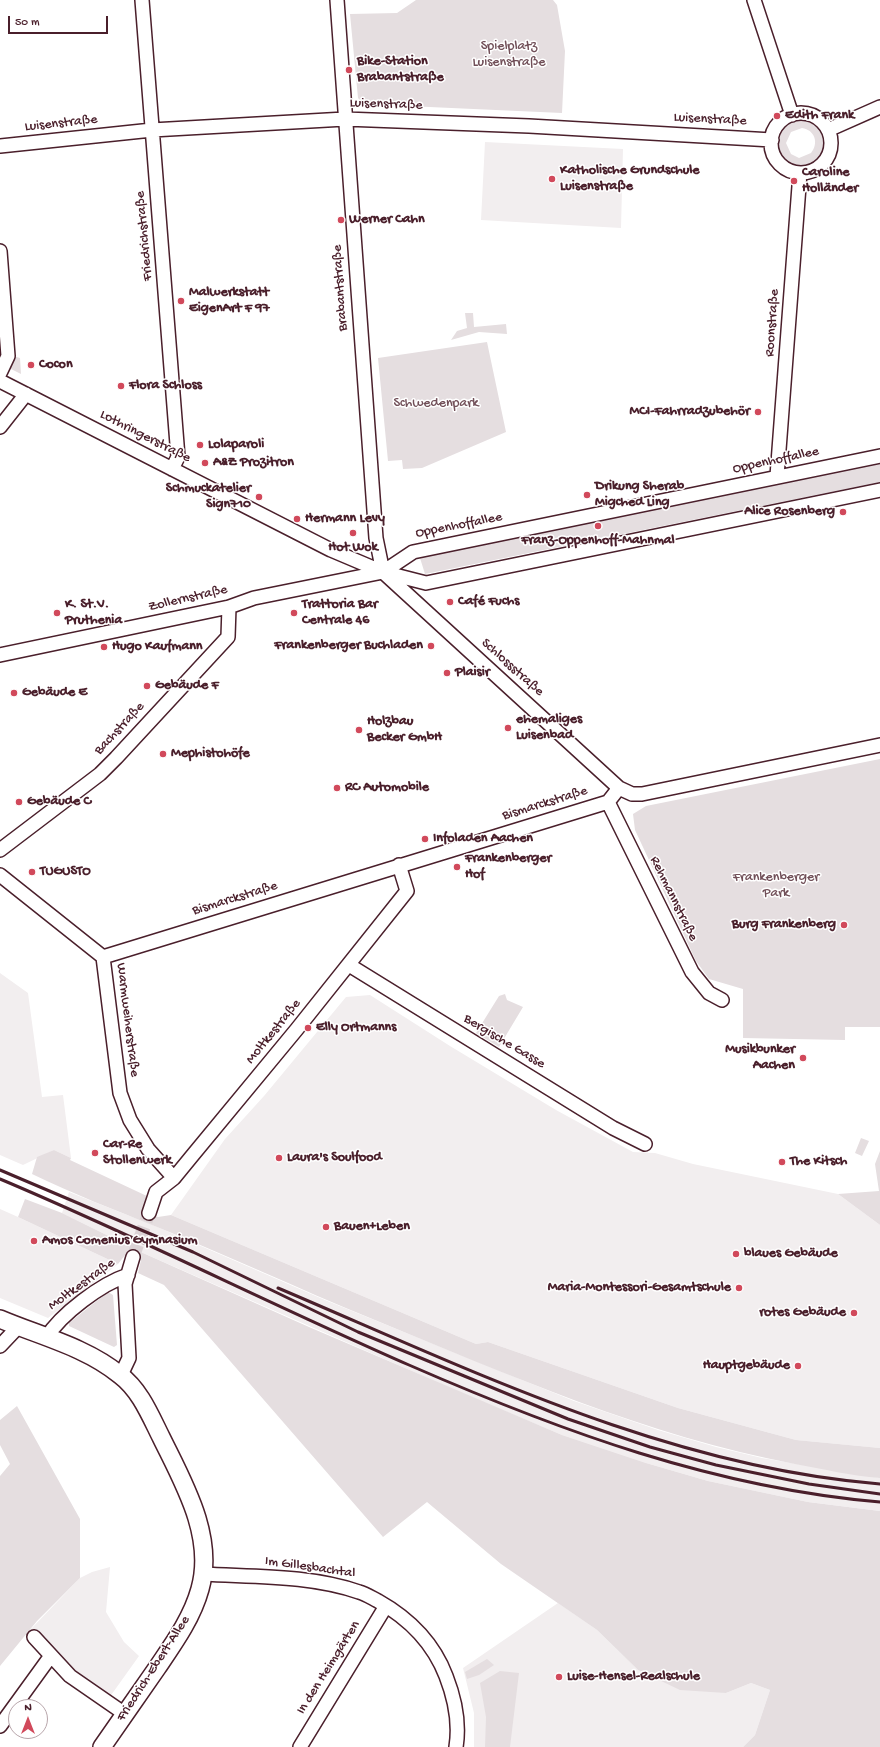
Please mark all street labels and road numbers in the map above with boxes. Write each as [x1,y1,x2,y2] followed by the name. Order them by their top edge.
[349,95,423,115] street label: Luisenstraße
[673,110,747,130] street label: Luisenstraße
[24,112,98,136] street label: Luisenstraße
[133,190,157,282] street label: Friedrichstraße
[330,244,352,332] street label: Brabantstraße
[762,289,784,357] street label: Roonstraße
[97,407,193,467] street label: Lothringerstraße
[731,444,821,478] street label: Oppenhoffallee
[414,509,504,543] street label: Oppenhoffallee
[147,582,229,616] street label: Zollernstraße
[477,635,547,701] street label: Schlossstraße
[91,699,149,759] street label: Bachstraße
[500,783,590,825] street label: Bismarckstraße
[645,854,701,944] street label: Rehmannstraße
[190,878,280,920] street label: Bismarckstraße
[112,962,142,1078] street label: Warmweiherstraße
[243,996,305,1068] street label: Moltkestraße
[460,1011,548,1073] street label: Bergische Gasse
[45,1255,119,1315] street label: Moltkestraße
[264,1553,356,1583] street label: Im Gillesbachtal
[114,1613,194,1725] street label: Friedrich-Ebert-Allee
[293,1618,365,1718] street label: In den Heimgärten

